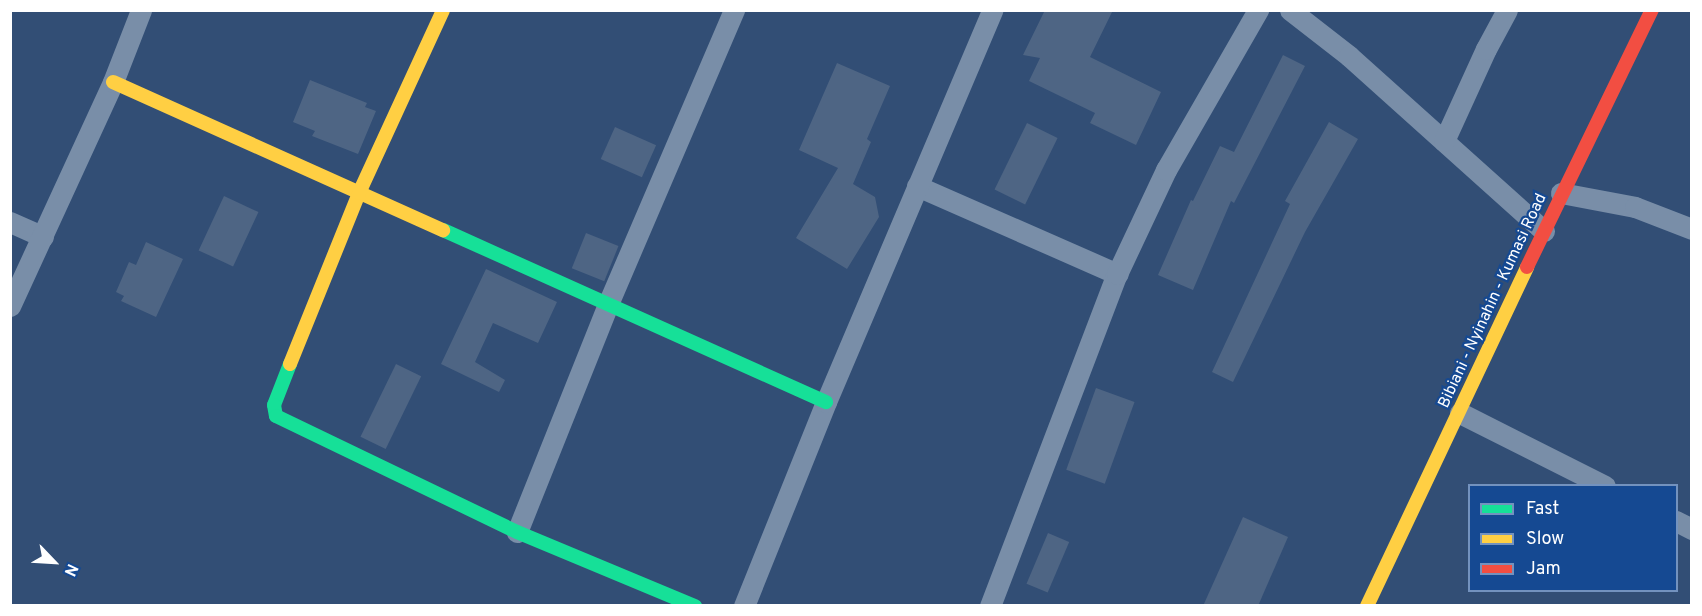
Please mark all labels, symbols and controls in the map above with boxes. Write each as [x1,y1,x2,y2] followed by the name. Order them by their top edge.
[1435,191,1551,411] street label: Bibiani - Nyinahin - Kumasi Road
[1468,484,1678,592] legend
[1526,498,1559,521] text: Fast
[1526,528,1564,551] text: Slow
[24,532,84,592] north arrow
[1526,558,1561,581] text: Jam
[59,560,82,579] text: N

